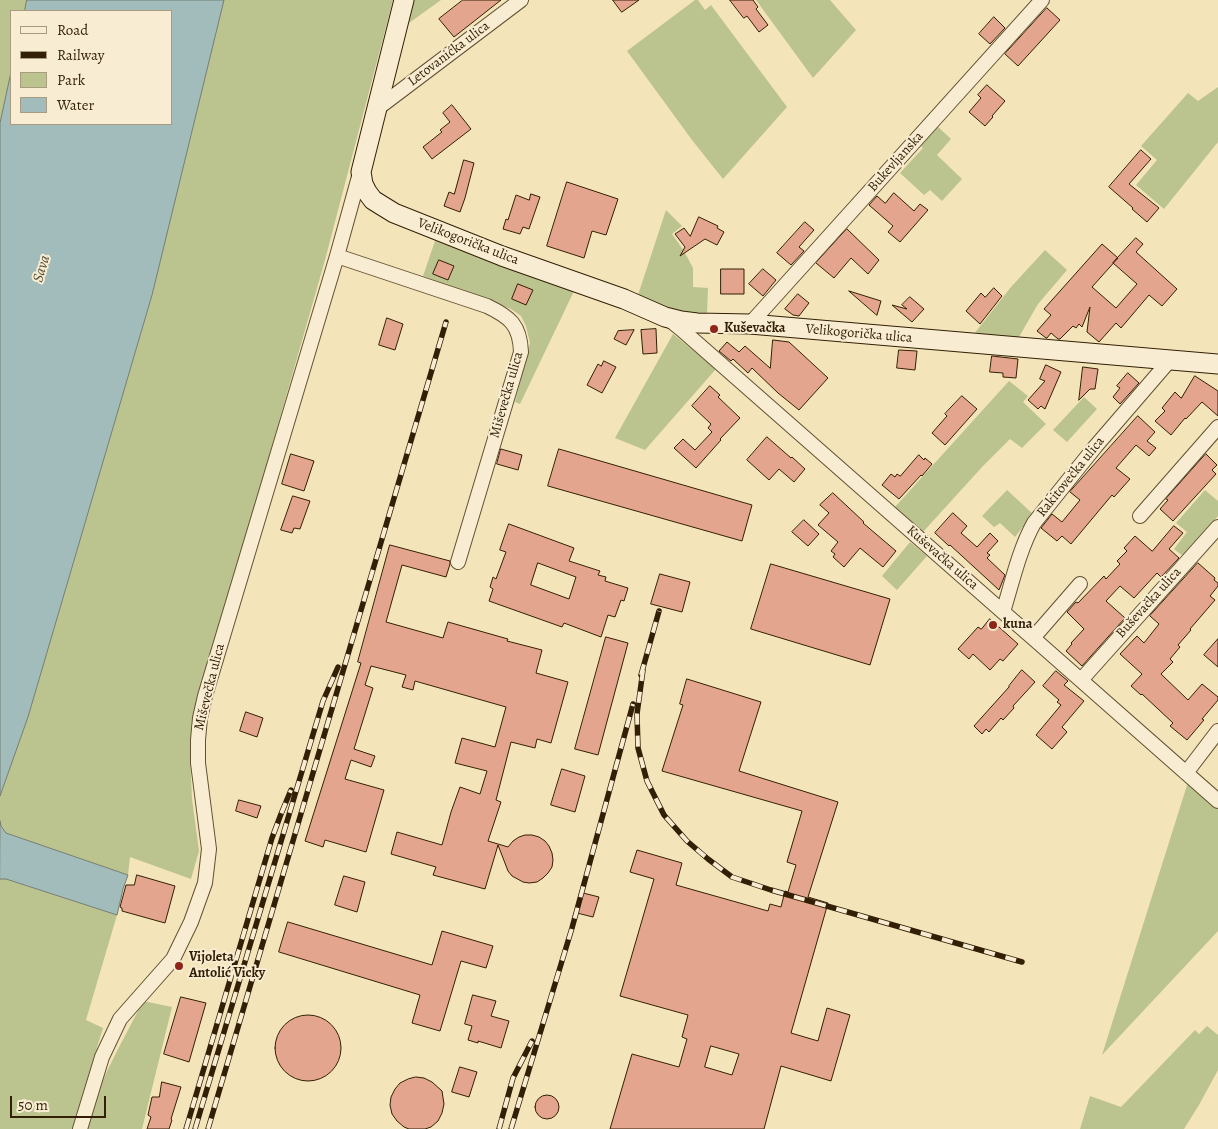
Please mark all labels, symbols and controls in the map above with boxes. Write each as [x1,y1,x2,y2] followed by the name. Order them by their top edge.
[10,10,172,125] legend
[405,18,493,90] street label: Letovanićka ulica
[57,20,88,40] text: Road
[57,45,104,65] text: Railway
[57,70,85,90] text: Park
[57,95,94,115] text: Water
[865,128,927,196] street label: Bukevljanska
[415,215,521,269] street label: Velikogorička ulica
[30,253,54,285] water label: Sava
[724,321,786,337] place label: Kuševačka
[805,321,913,347] street label: Velikogorička ulica
[708,323,720,335] marker: Kuševačka
[487,350,527,440] street label: Miševečka ulica
[1033,433,1109,521] street label: Rakitovečka ulica
[903,522,981,594] street label: Kuševačka ulica
[1113,564,1185,642] street label: Buševačka ulica
[1003,617,1033,633] place label: kuna
[987,619,999,631] marker: kuna
[191,642,229,732] street label: Miševečka ulica
[189,950,265,982] place label: Vijoleta Antolić Vicky
[173,960,185,972] marker: Vijoleta Antolić Vicky
[12,1086,109,1118] scale bar
[18,1095,48,1115] text: 50 m

